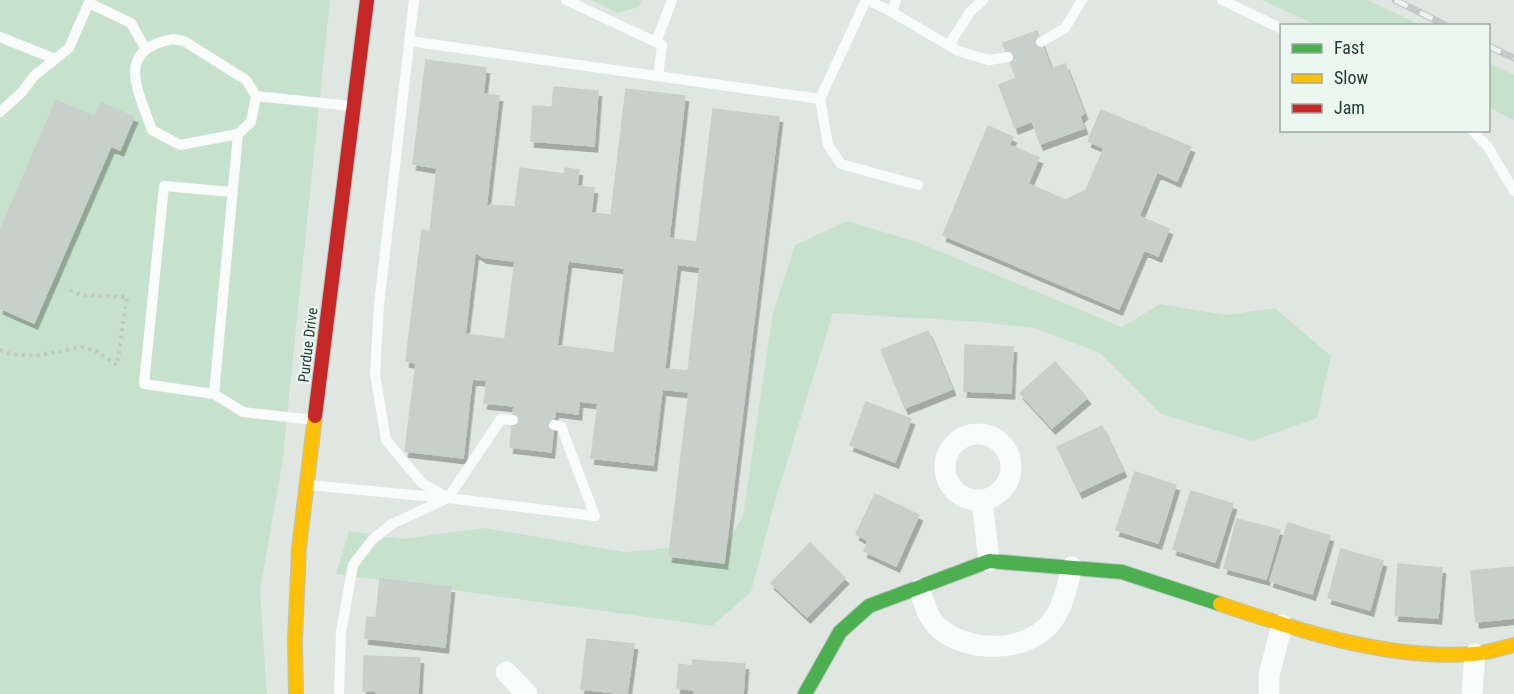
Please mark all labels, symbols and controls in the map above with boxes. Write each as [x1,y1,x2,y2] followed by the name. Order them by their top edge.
[1280,24,1490,132] legend
[1334,37,1365,58] text: Fast
[1334,67,1369,88] text: Slow
[1334,97,1365,118] text: Jam
[294,307,322,383] street label: Purdue Drive

